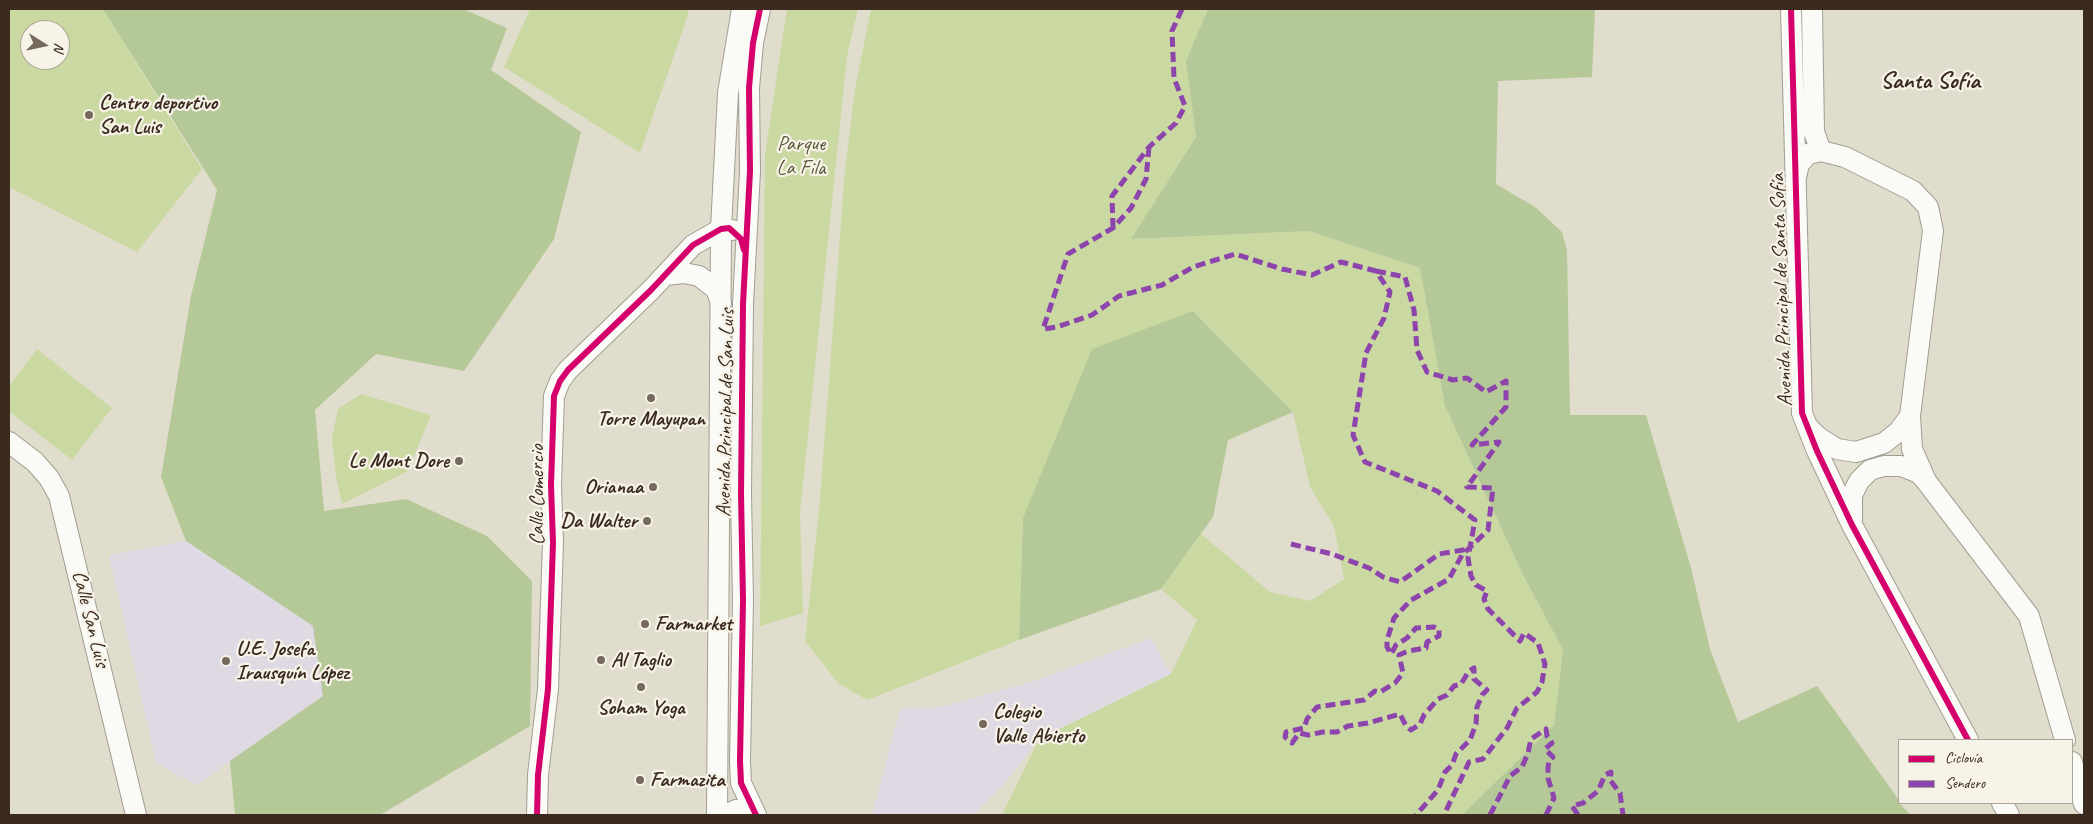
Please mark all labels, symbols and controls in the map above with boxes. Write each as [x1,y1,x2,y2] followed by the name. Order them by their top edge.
[20,20,70,70] north arrow
[50,42,68,53] text: N
[1880,68,1980,96] district label: Santa Sofía
[99,90,217,140] place label: Centro deportivo San Luis
[83,109,95,121] marker: Centro deportivo San Luis
[777,131,825,181] park label: Parque La Fila
[1765,173,1799,407] street label: Avenida Principal de Santa Sofía
[712,309,740,517] street label: Avenida Principal de San Luis
[645,392,657,404] marker: Torre Mayupan
[597,406,705,432] place label: Torre Mayupan
[524,445,550,545] street label: Calle Comercio
[349,448,449,474] place label: Le Mont Dore
[453,455,465,467] marker: Le Mont Dore
[584,474,643,500] place label: Orianaa
[647,481,659,493] marker: Orianaa
[560,508,637,534] place label: Da Walter
[641,515,653,527] marker: Da Walter
[66,568,114,670] street label: Calle San Luis
[655,611,732,637] place label: Farmarket
[639,618,651,630] marker: Farmarket
[236,636,349,686] place label: U.E. Josefa Irausquín López
[611,647,671,673] place label: Al Taglio
[595,654,607,666] marker: Al Taglio
[220,655,232,667] marker: U.E. Josefa Irausquín López
[635,681,647,693] marker: Soham Yoga
[597,695,685,721] place label: Soham Yoga
[993,699,1084,749] place label: Colegio Valle Abierto
[977,718,989,730] marker: Colegio Valle Abierto
[1898,739,2073,804] legend
[1945,749,1982,768] text: Ciclovía
[650,767,725,793] place label: Farmazita
[634,774,646,786] marker: Farmazita
[1945,774,1985,793] text: Sendero

